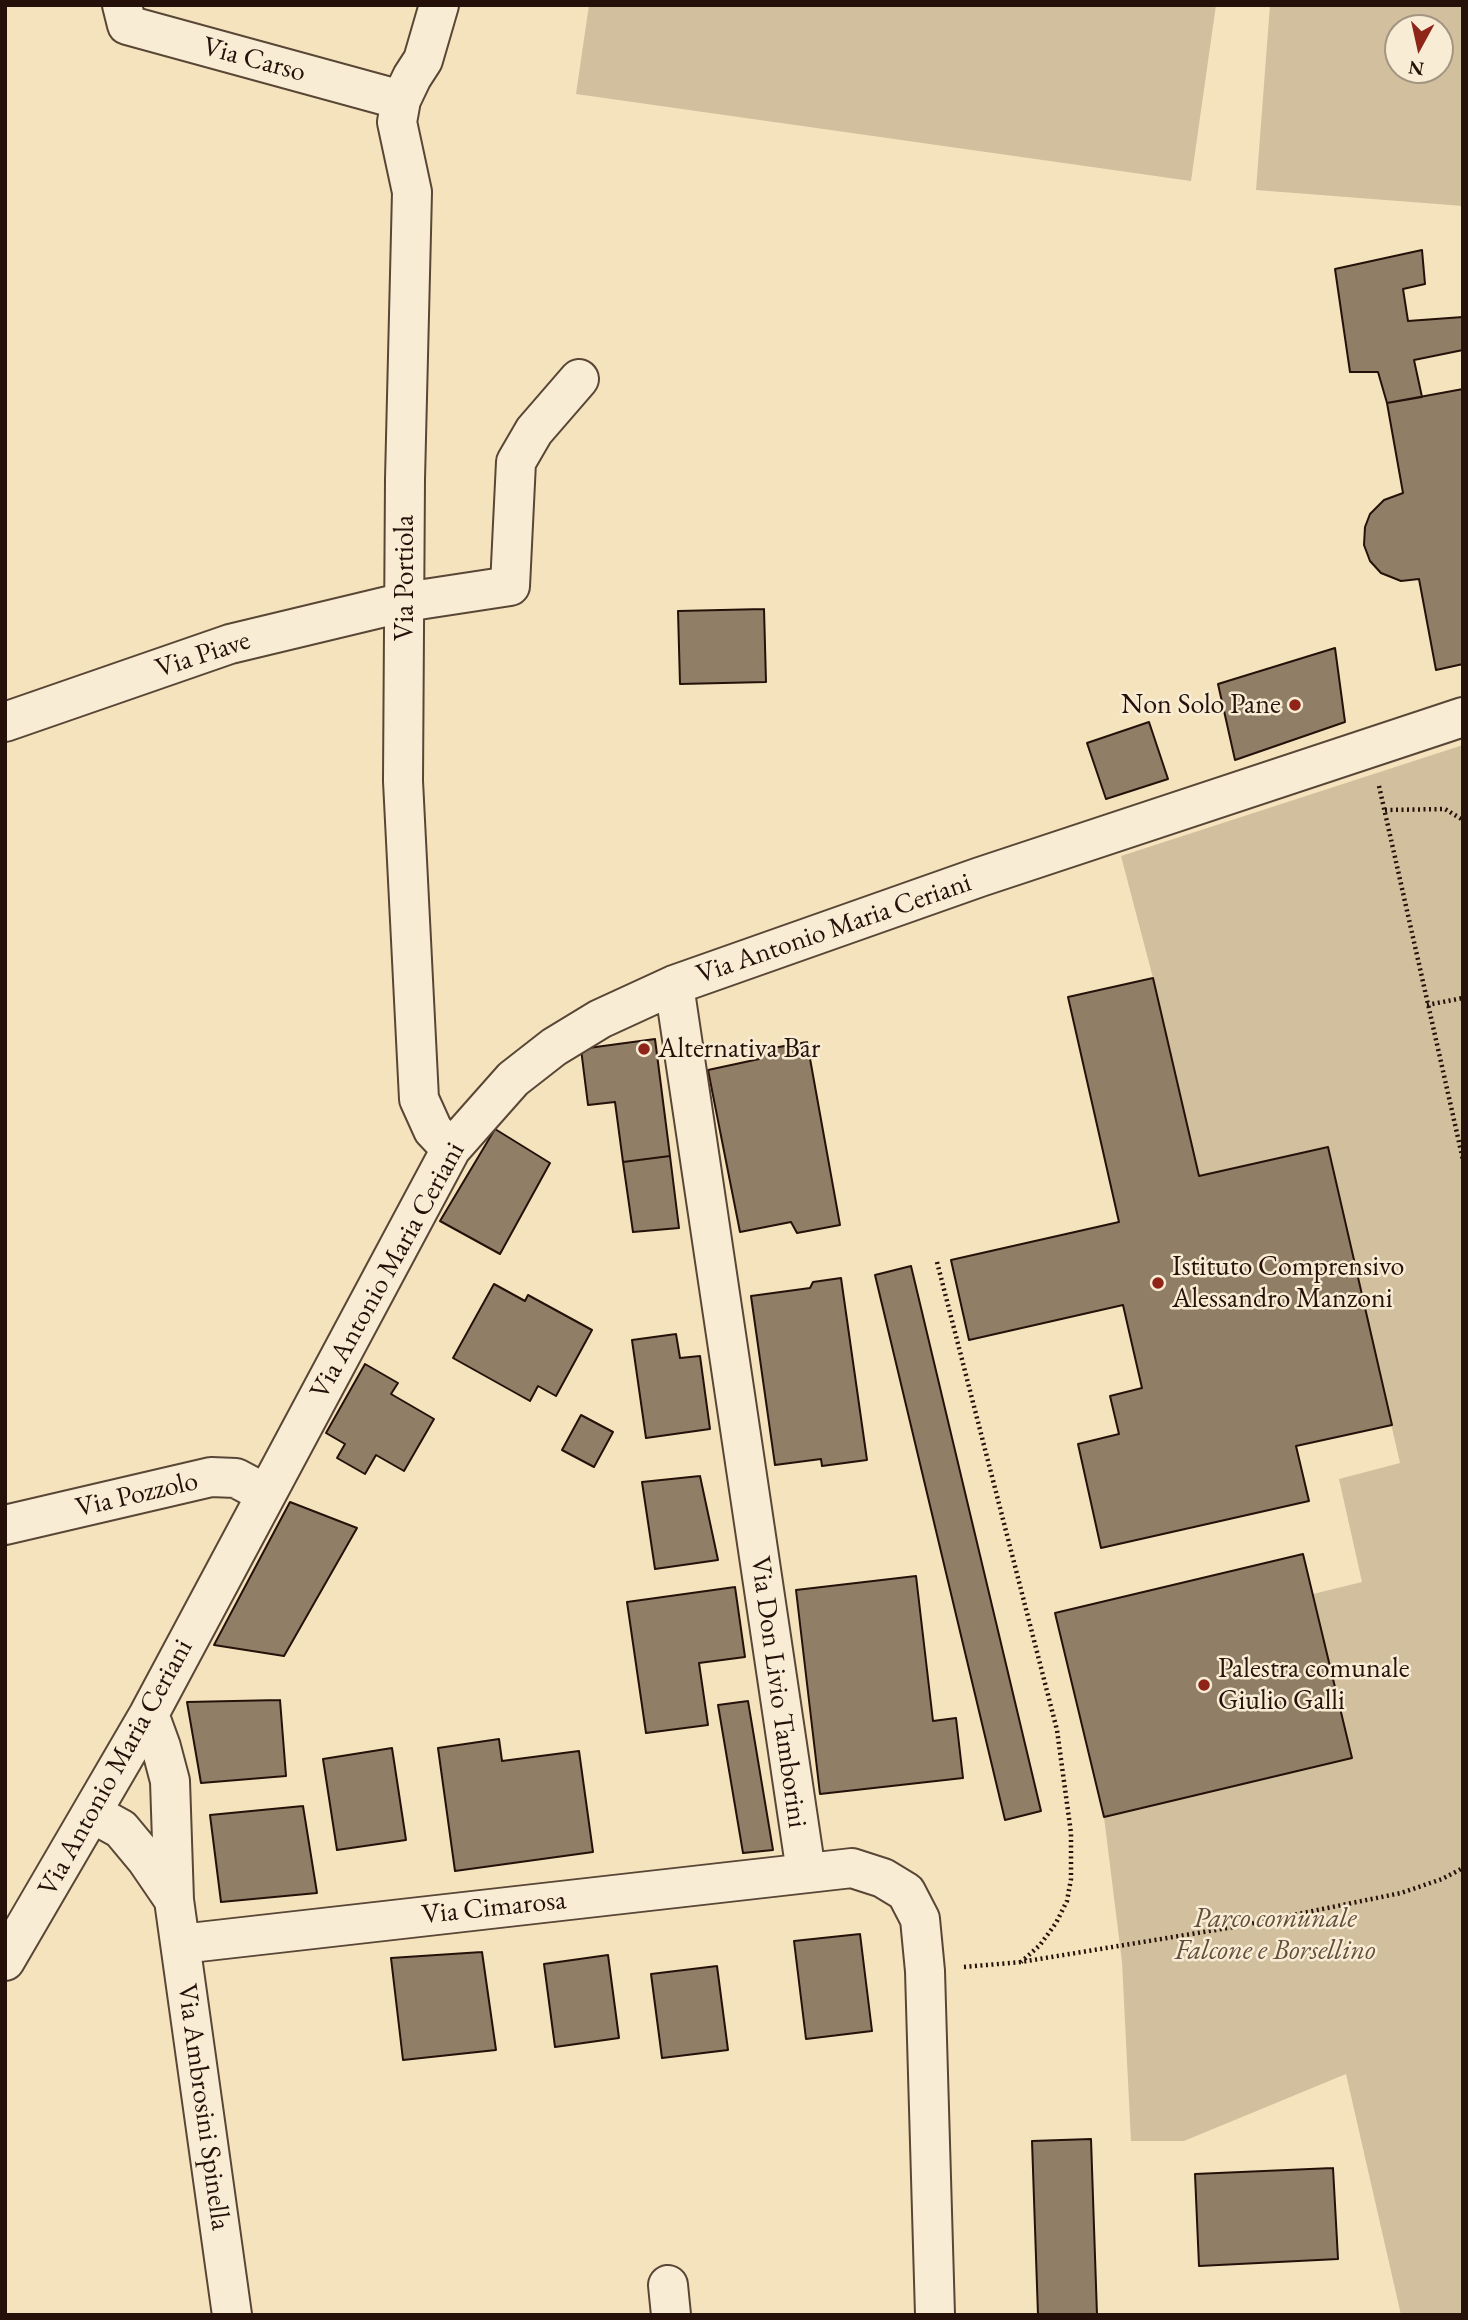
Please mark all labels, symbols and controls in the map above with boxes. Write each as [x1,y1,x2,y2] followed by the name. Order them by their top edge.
[1384,14,1454,84] north arrow
[199,30,309,90] street label: Via Carso
[1407,55,1426,82] text: N
[388,515,422,641] street label: Via Portiola
[152,624,254,686] street label: Via Piave
[1121,688,1281,722] place label: Non Solo Pane
[1287,697,1303,713] marker: Non Solo Pane
[692,866,976,992] street label: Via Antonio Maria Ceriani
[658,1032,820,1066] place label: Alternativa Bar
[636,1041,652,1057] marker: Alternativa Bar
[303,1137,473,1405] street label: Via Antonio Maria Ceriani
[1172,1250,1404,1316] place label: Istituto Comprensivo Alessandro Manzoni
[1150,1275,1166,1291] marker: Istituto Comprensivo Alessandro Manzoni
[73,1465,201,1525] street label: Via Pozzolo
[742,1554,814,1830] street label: Via Don Livio Tamborini
[31,1634,201,1902] street label: Via Antonio Maria Ceriani
[1218,1652,1410,1718] place label: Palestra comunale Giulio Galli
[1196,1677,1212,1693] marker: Palestra comunale Giulio Galli
[420,1884,568,1932] street label: Via Cimarosa
[1174,1902,1376,1968] park label: Parco comunale Falcone e Borsellino
[169,1982,237,2232] street label: Via Ambrosini Spinella

